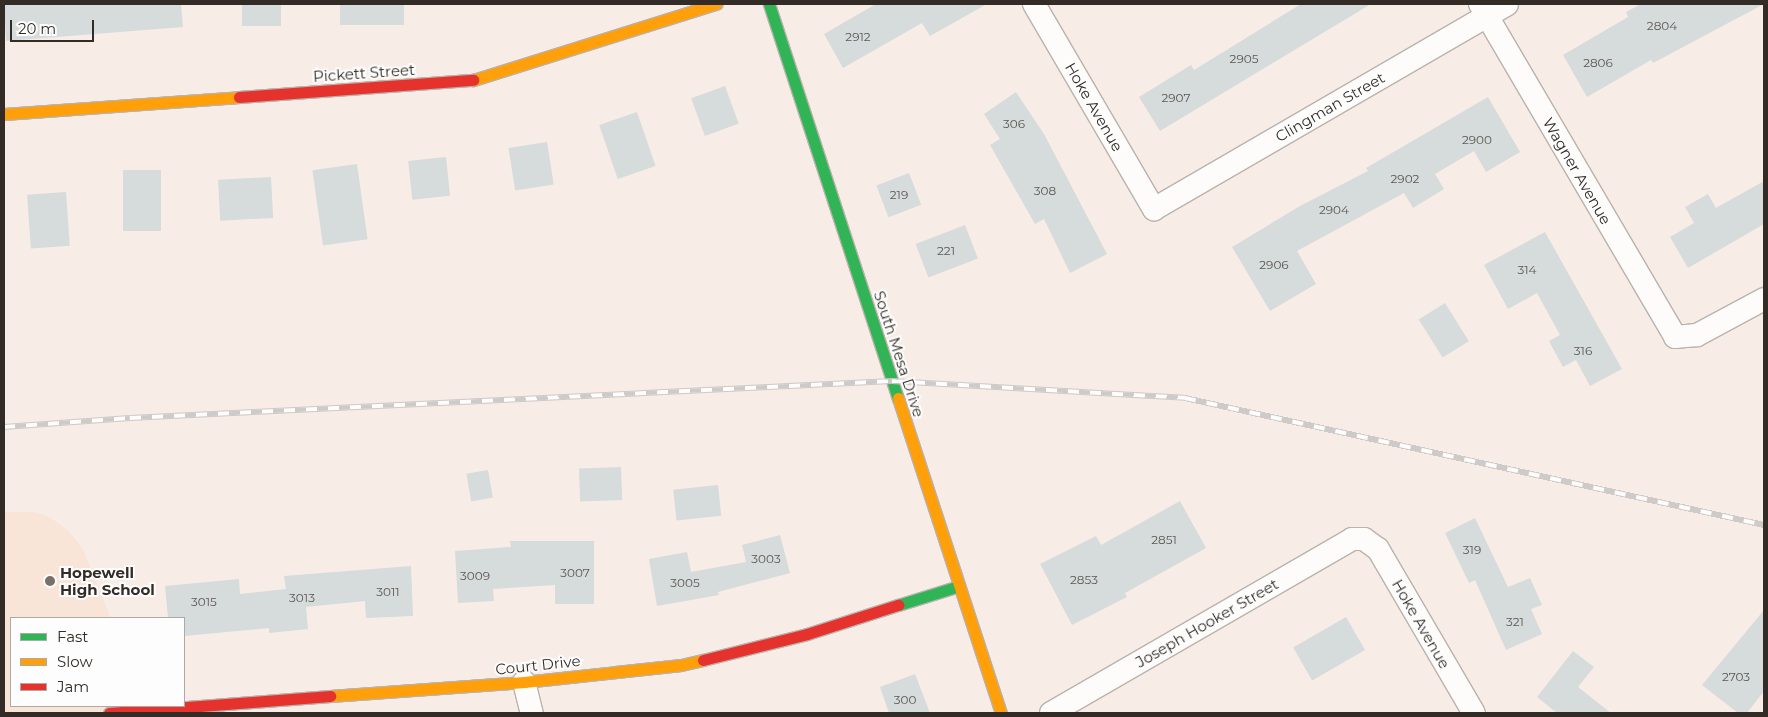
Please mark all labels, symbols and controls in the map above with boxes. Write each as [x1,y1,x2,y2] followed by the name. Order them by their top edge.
[12,10,96,42] scale bar
[18,19,56,38] text: 20 m
[1647,19,1677,33] house number: 2804
[845,30,871,44] house number: 2912
[1230,52,1258,66] house number: 2905
[1583,56,1613,70] house number: 2806
[1061,59,1127,155] street label: Hoke Avenue
[312,60,416,86] street label: Pickett Street
[1272,68,1388,146] street label: Clingman Street
[1161,91,1191,105] house number: 2907
[1539,114,1615,228] street label: Wagner Avenue
[1003,117,1025,131] house number: 306
[1462,133,1492,147] house number: 2900
[1391,172,1419,186] house number: 2902
[1034,184,1056,198] house number: 308
[890,188,908,202] house number: 219
[1319,203,1349,217] house number: 2904
[937,244,955,258] house number: 221
[1259,258,1289,272] house number: 2906
[1517,263,1537,277] house number: 314
[870,289,928,419] street label: South Mesa Drive
[1574,344,1592,358] house number: 316
[1151,533,1177,547] house number: 2851
[1463,543,1481,557] house number: 319
[751,552,781,566] house number: 3003
[60,563,155,598] place label: Hopewell High School
[560,566,590,580] house number: 3007
[460,569,490,583] house number: 3009
[1070,573,1098,587] house number: 2853
[44,575,56,587] marker: Hopewell High School
[1133,575,1281,671] street label: Joseph Hooker Street
[670,576,700,590] house number: 3005
[1388,576,1454,672] street label: Hoke Avenue
[376,585,400,599] house number: 3011
[289,591,315,605] house number: 3013
[191,595,217,609] house number: 3015
[1506,615,1524,629] house number: 321
[10,617,185,707] legend
[57,627,88,646] text: Fast
[57,652,93,671] text: Slow
[495,652,581,678] street label: Court Drive
[1722,670,1750,684] house number: 2703
[57,677,89,696] text: Jam
[894,693,916,707] house number: 300

